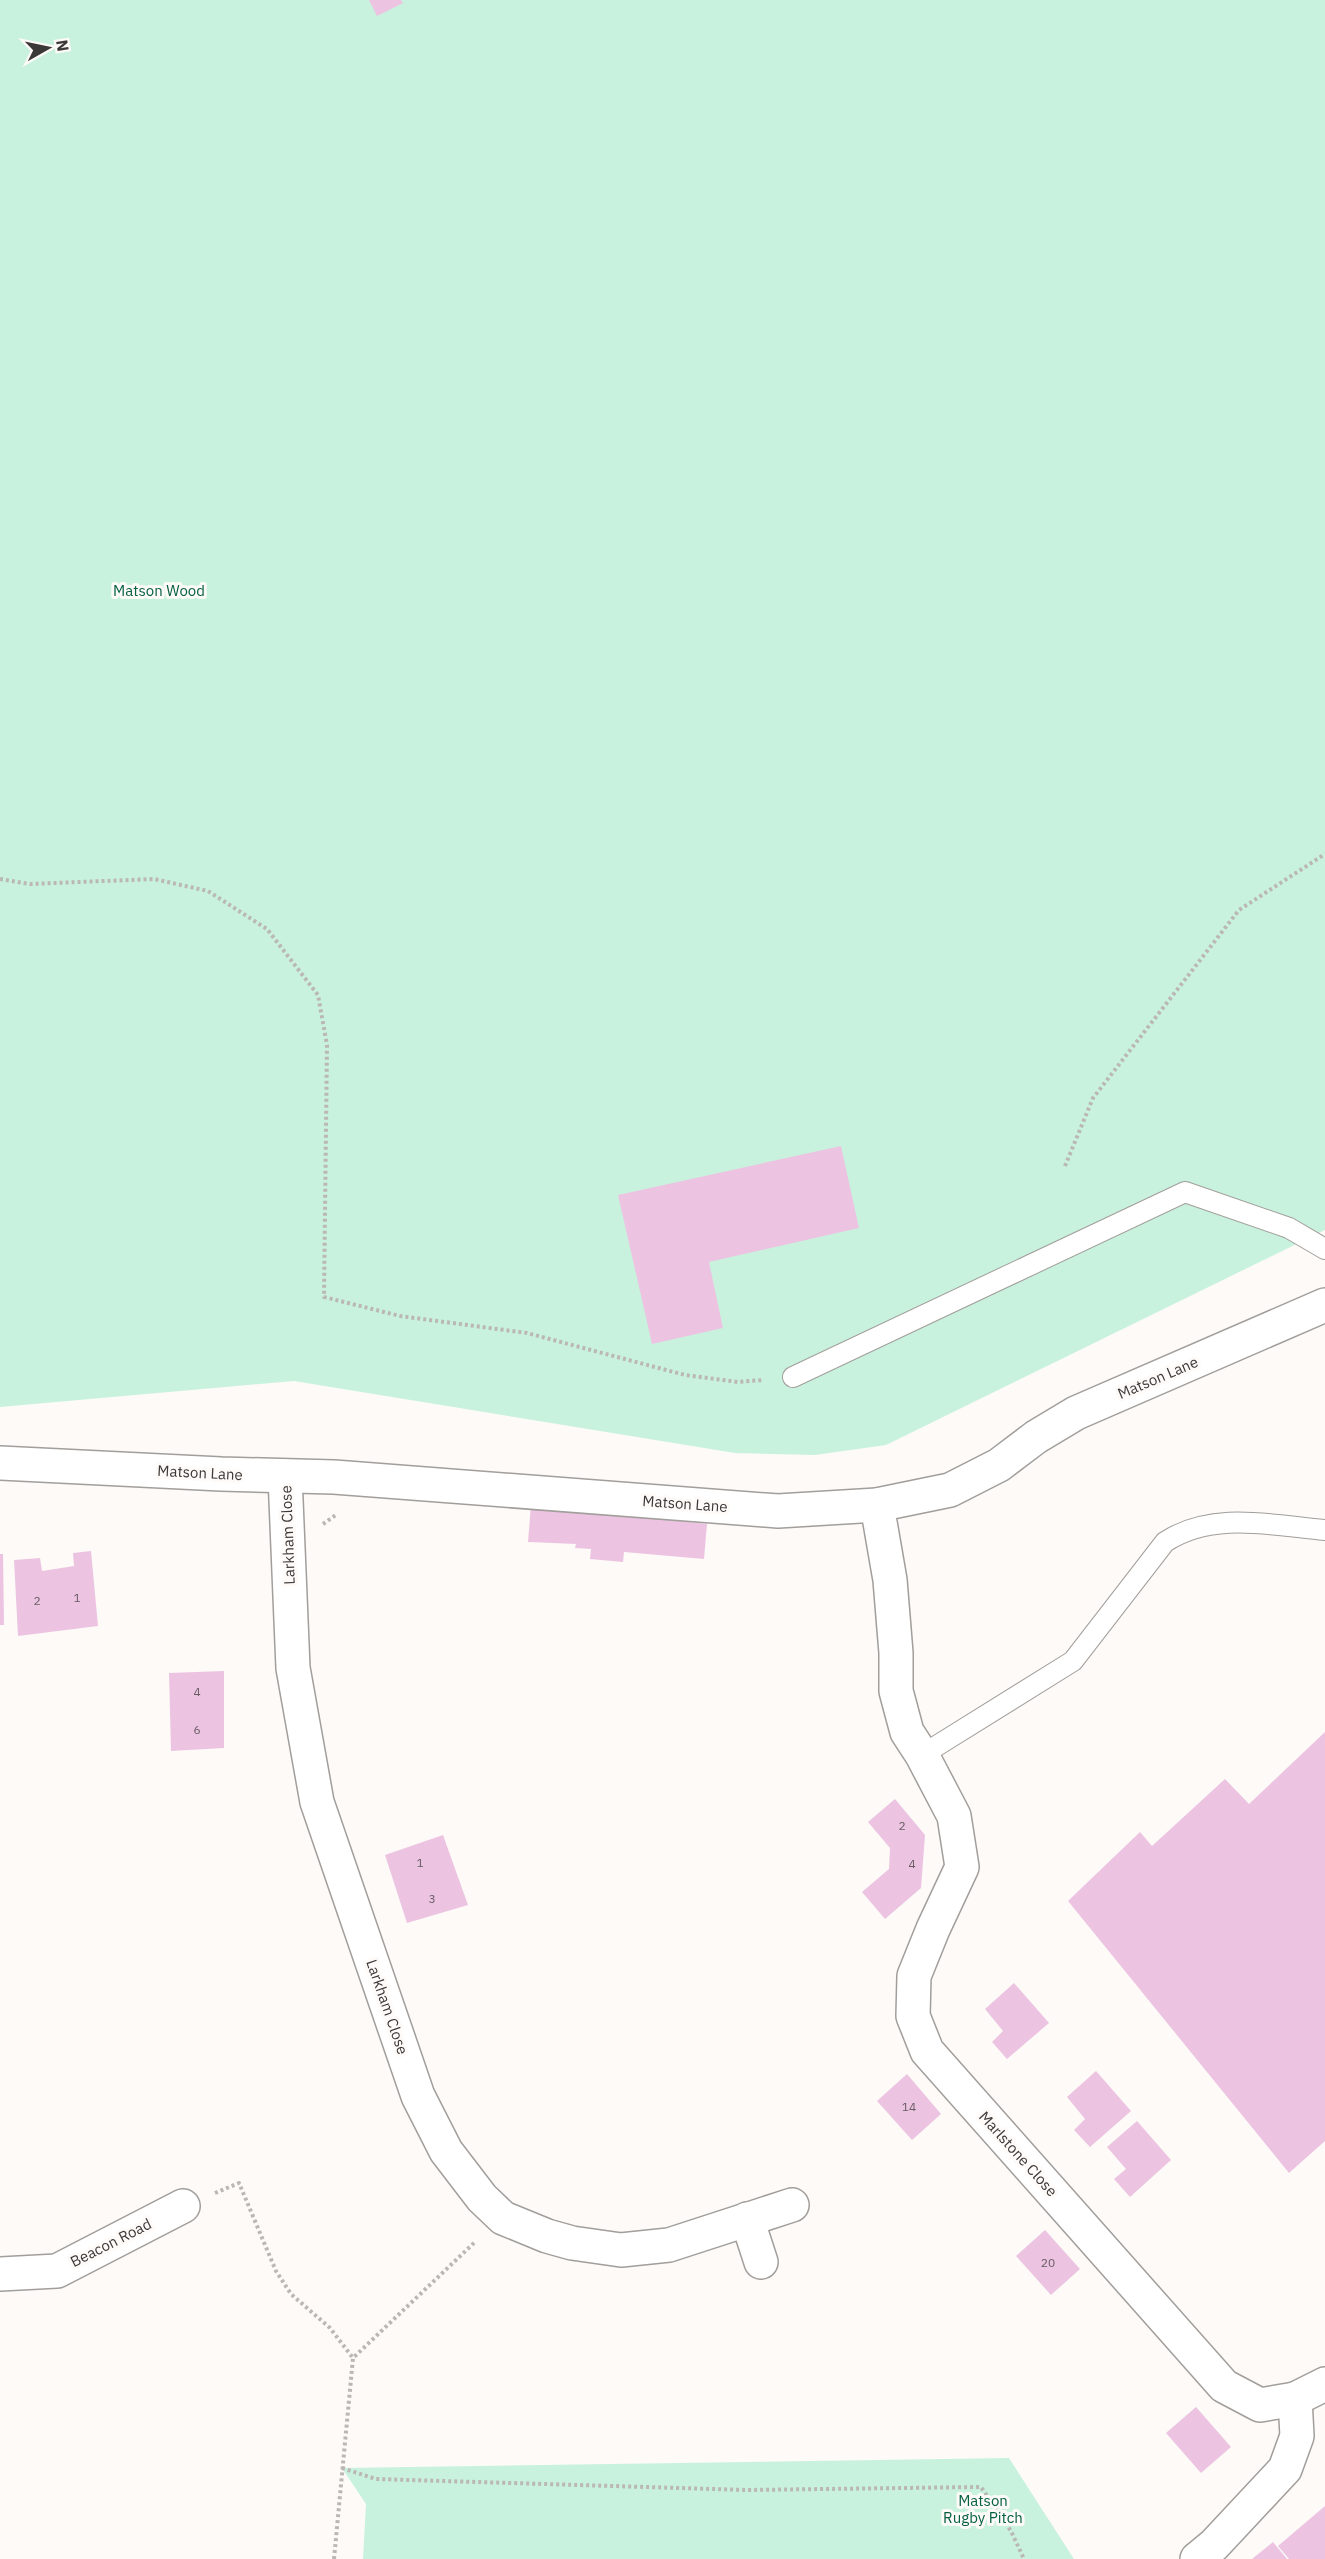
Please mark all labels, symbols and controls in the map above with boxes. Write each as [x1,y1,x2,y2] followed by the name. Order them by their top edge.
[18,18,78,78] north arrow
[52,38,74,53] text: N
[113,581,205,600] park label: Matson Wood
[1115,1352,1201,1403] street label: Matson Lane
[157,1461,243,1484] street label: Matson Lane
[276,1485,299,1585] street label: Larkham Close
[642,1491,728,1516] street label: Matson Lane
[73,1590,81,1605] house number: 1
[33,1593,41,1608] house number: 2
[193,1684,201,1699] house number: 4
[193,1722,201,1737] house number: 6
[898,1818,906,1833] house number: 2
[416,1855,424,1870] house number: 1
[908,1856,916,1871] house number: 4
[428,1891,436,1906] house number: 3
[362,1957,413,2057] street label: Larkham Close
[902,2099,916,2114] house number: 14
[975,2107,1062,2200] street label: Marlstone Close
[67,2214,154,2271] street label: Beacon Road
[1041,2255,1055,2270] house number: 20
[943,2491,1023,2527] park label: Matson Rugby Pitch

